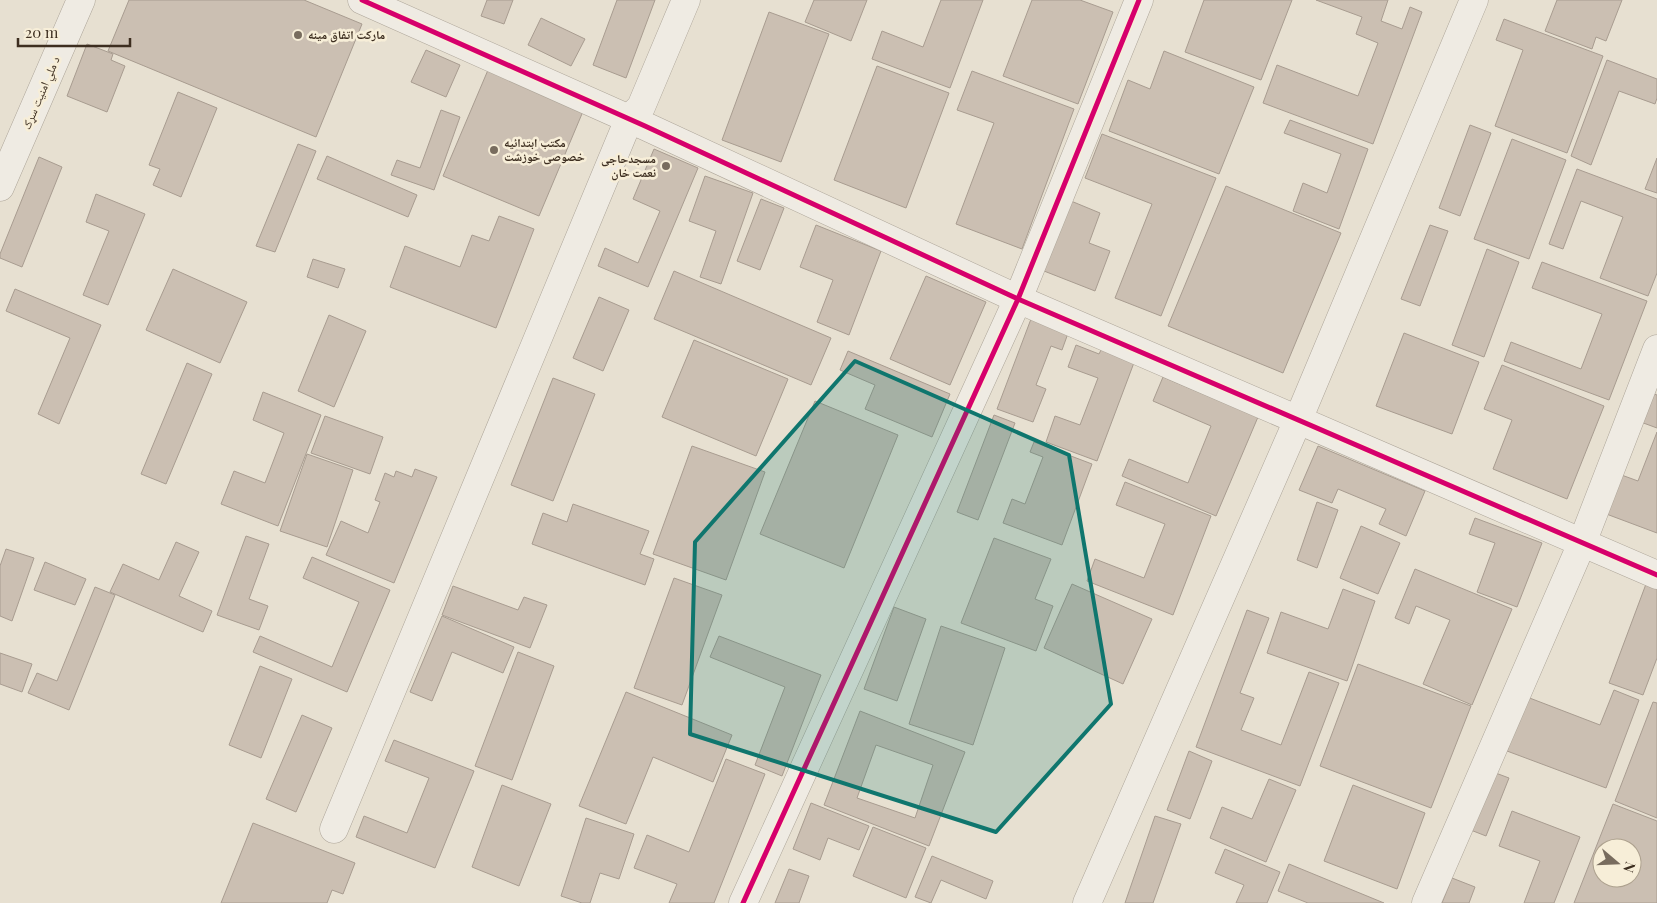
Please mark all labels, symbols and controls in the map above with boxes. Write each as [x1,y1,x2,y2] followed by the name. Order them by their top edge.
[18,15,130,47] scale bar
[25,22,59,42] text: 20 m
[308,26,386,43] place label: مارکت اتفاق مینه
[292,29,304,41] marker: مارکت اتفاق مینه
[17,54,65,133] street label: د ملي امنیت سړک
[504,134,585,165] place label: مکتب ابتدائیه خصوصی خوزشت
[488,144,500,156] marker: مکتب ابتدائیه خصوصی خوزشت
[601,150,656,181] place label: مسجدحاجی نعمت خان
[660,160,672,172] marker: مسجدحاجی نعمت خان
[1592,838,1642,888] north arrow
[1619,860,1640,875] text: N

